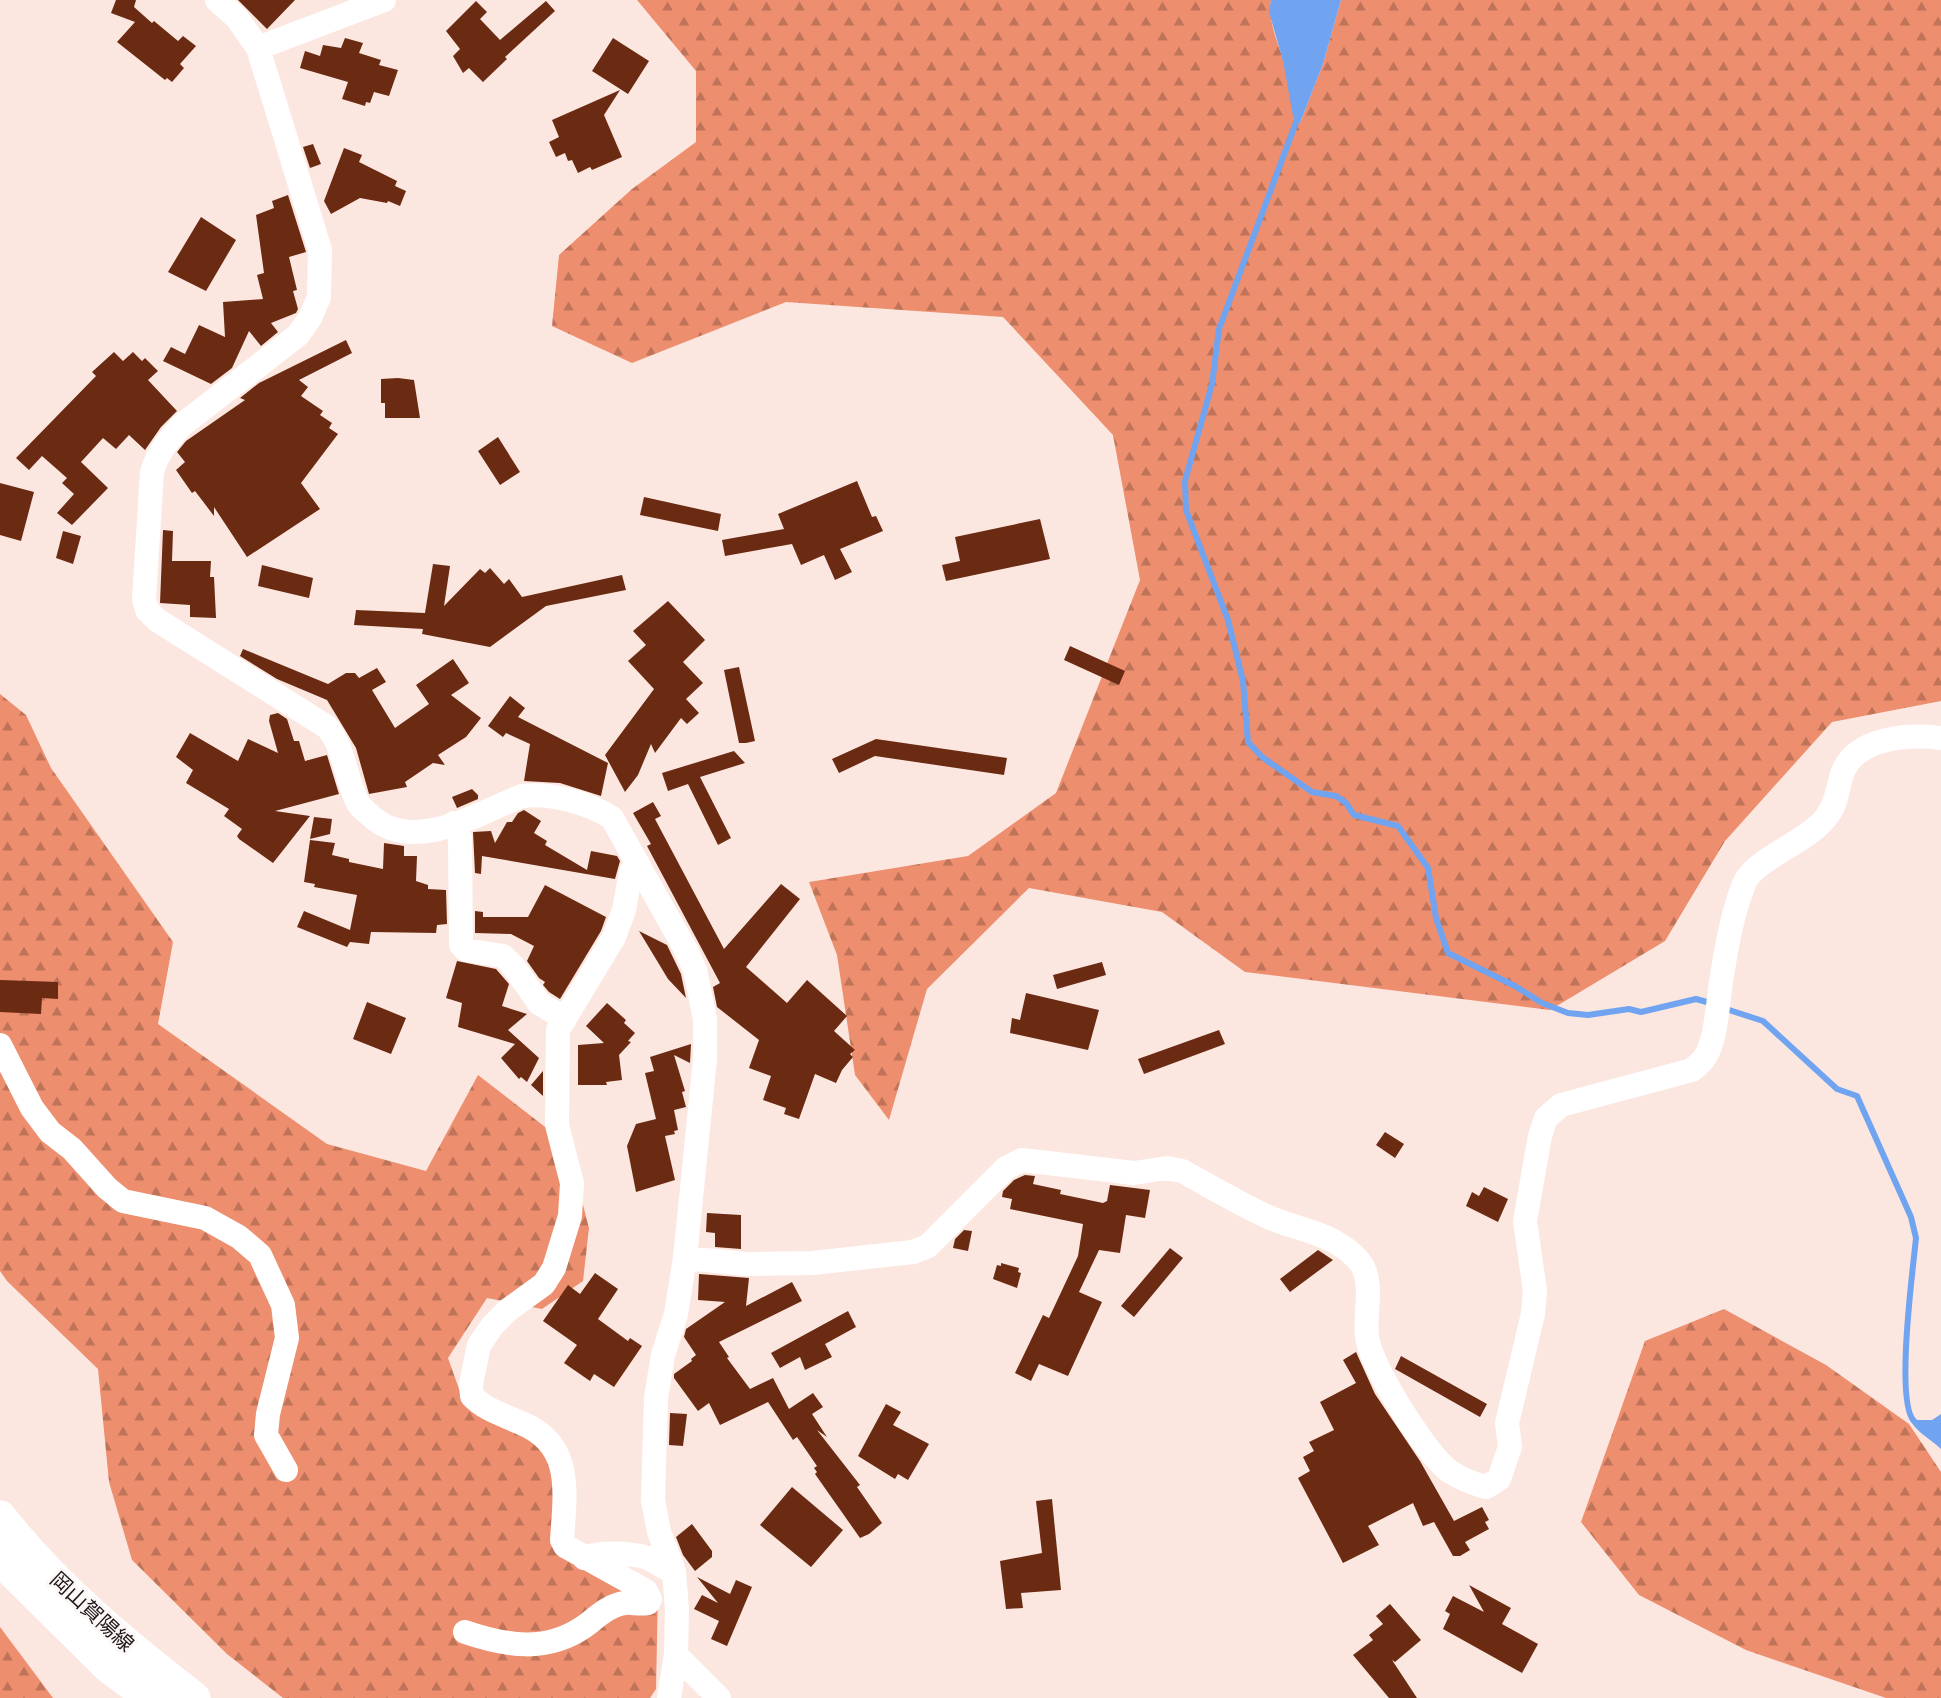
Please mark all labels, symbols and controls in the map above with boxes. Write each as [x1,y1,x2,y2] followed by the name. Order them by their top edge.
[45,1567,139,1657] street label: 岡山賀陽線

